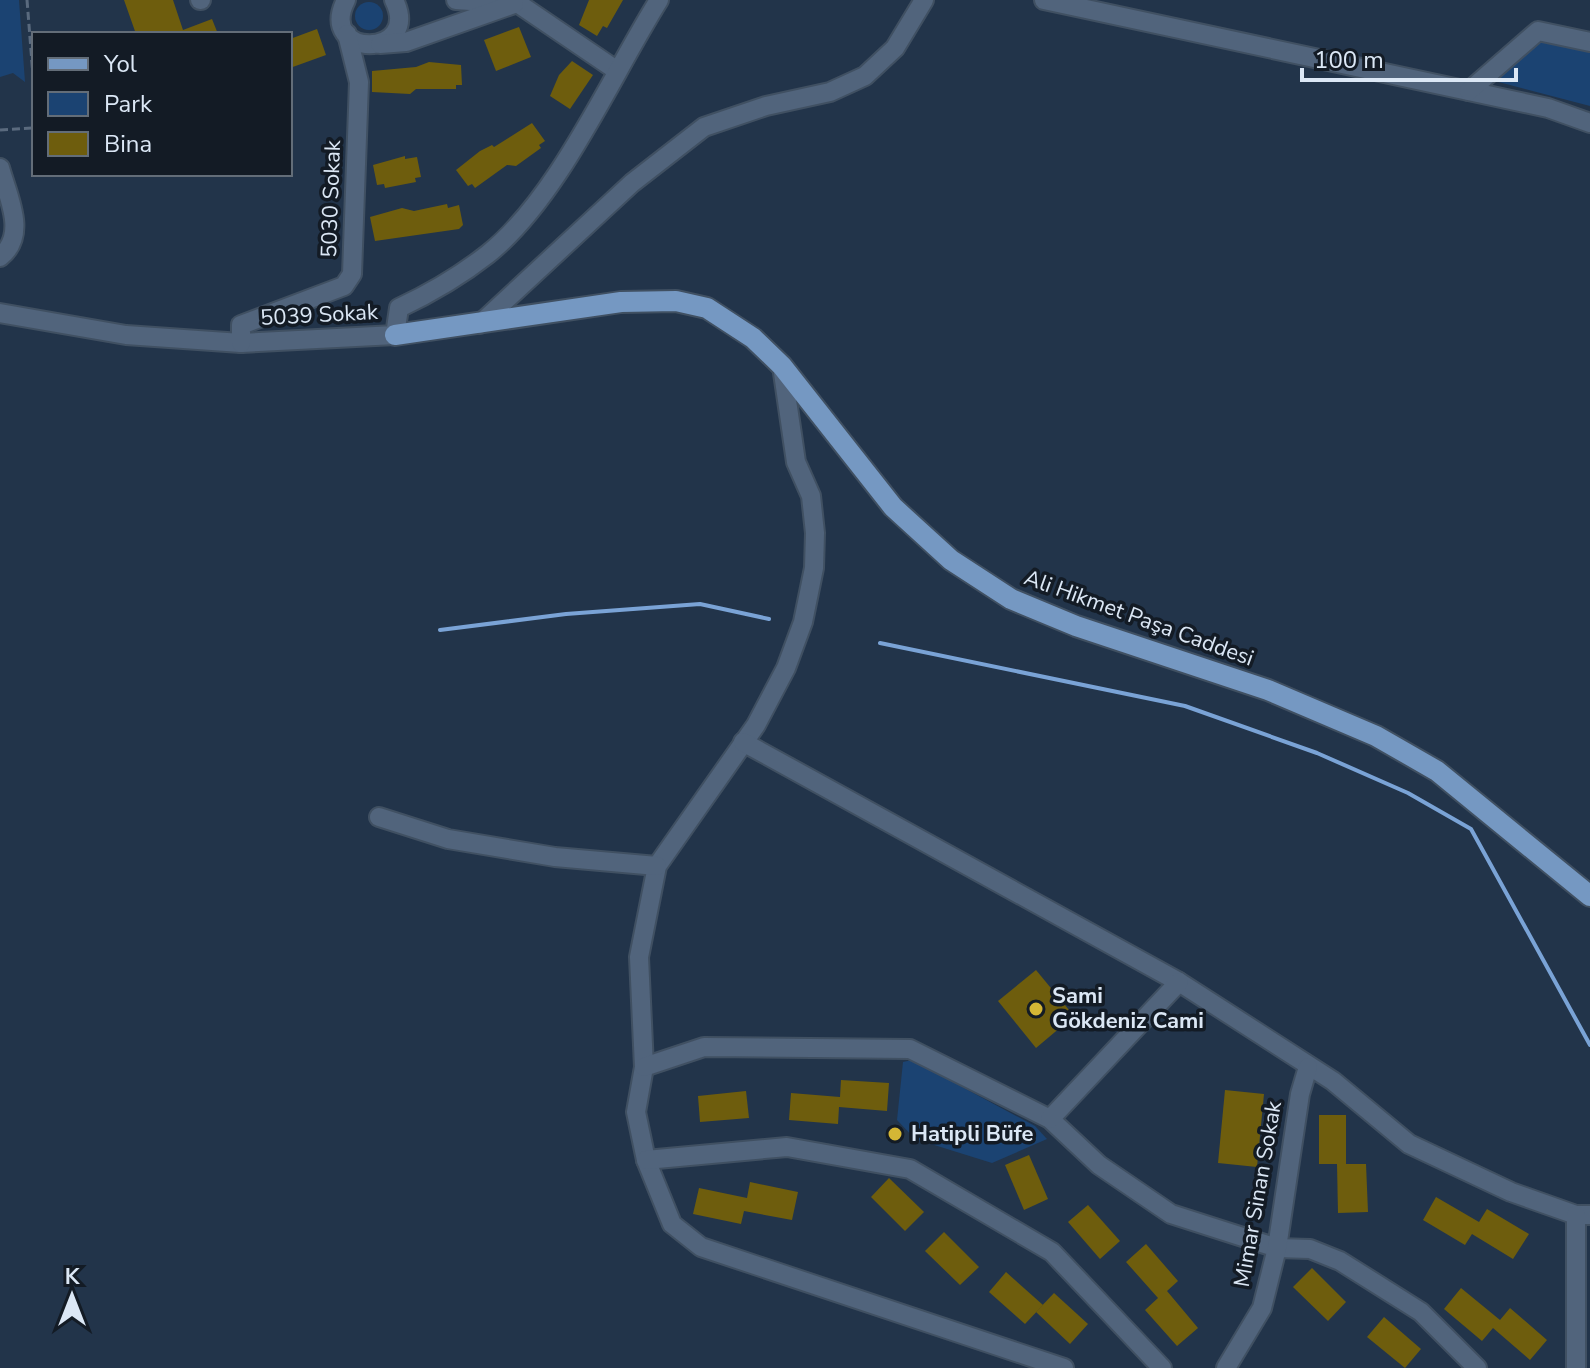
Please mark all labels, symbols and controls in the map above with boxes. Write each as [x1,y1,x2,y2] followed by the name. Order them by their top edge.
[32,32,292,176] legend
[1302,32,1516,82] scale bar
[1314,44,1384,76] text: 100 m
[103,48,137,80] text: Yol
[104,88,153,120] text: Park
[104,128,152,160] text: Bina
[314,139,348,258] street label: 5030 Sokak
[259,297,380,333] street label: 5039 Sokak
[1020,562,1258,674] street label: Ali Hikmet Paşa Caddesi
[1052,981,1204,1036] place label: Sami Gökdeniz Cami
[1027,1000,1045,1018] marker: Sami Gökdeniz Cami
[1227,1098,1289,1289] street label: Mimar Sinan Sokak
[911,1119,1033,1149] place label: Hatipli Büfe
[886,1125,904,1143] marker: Hatipli Büfe
[32,1256,112,1336] north arrow
[65,1262,81,1292] text: K

